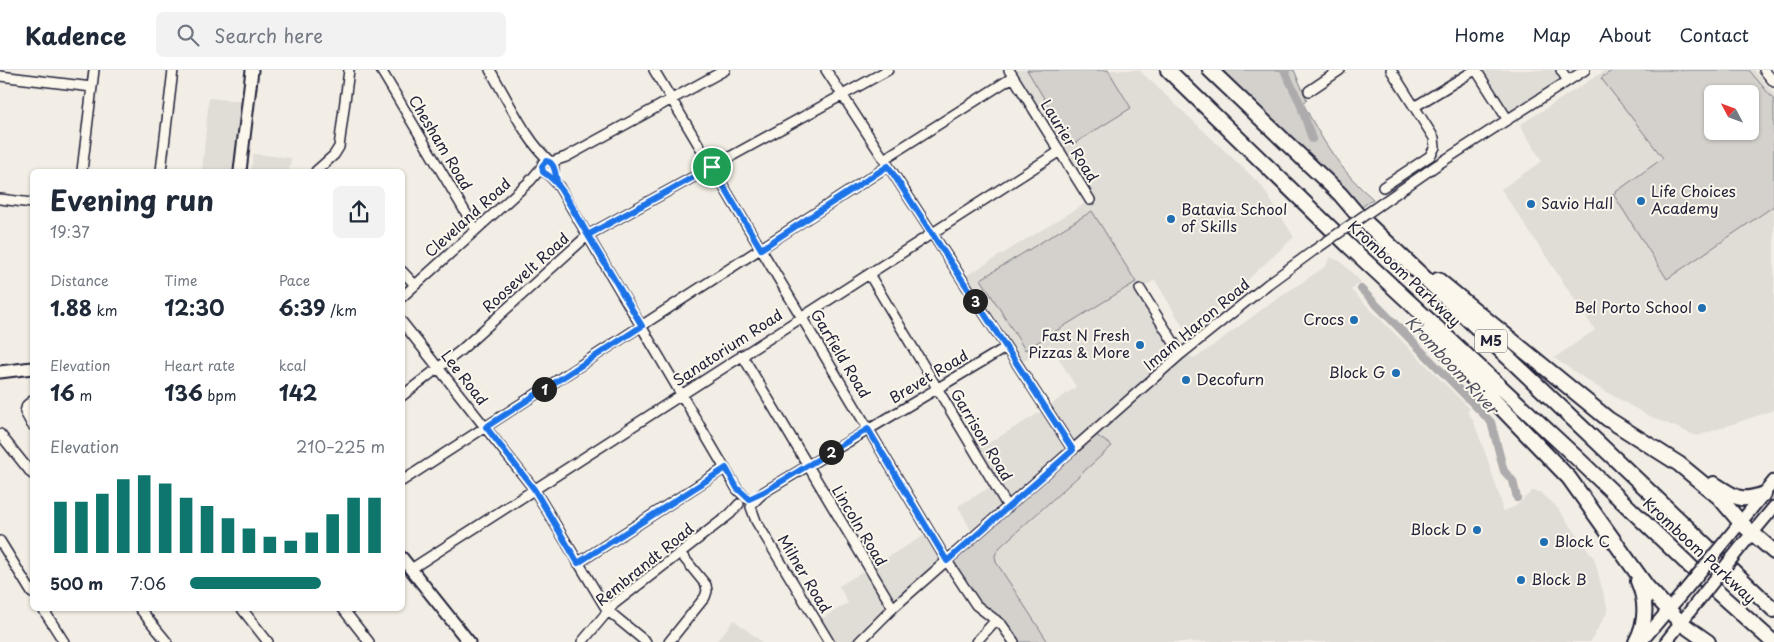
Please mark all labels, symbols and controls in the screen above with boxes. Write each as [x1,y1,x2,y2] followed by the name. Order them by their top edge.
[156,12,506,57] search box
[25,17,126,53] text: Kadence
[174,21,202,49] icon: search
[214,21,323,49] text: Search here
[1454,21,1504,48] text: Home
[1532,21,1571,48] text: Map
[1599,21,1651,48] text: About
[1679,21,1749,48] text: Contact
[1704,85,1759,140] north arrow
[1704,85,1759,140] map controls
[404,90,479,194] street label: Chesham Road
[1036,94,1105,186] street label: Laurier Road
[691,146,733,188] pin
[698,153,726,181] icon: arrive
[419,172,515,262] street label: Cleveland Road
[50,178,214,221] text: Evening run
[1651,179,1736,219] place label: Life Choices Academy
[333,186,385,238] button: share
[1541,191,1613,214] place label: Savio Hall
[1635,195,1647,207] marker: Life Choices Academy
[1181,197,1287,237] place label: Batavia School of Skills
[1525,198,1537,210] marker: Savio Hall
[1165,213,1177,225] marker: Batavia School of Skills
[1343,214,1467,331] street label: Kromboom Parkway
[50,219,90,243] text: 19:37
[476,227,574,317] street label: Roosevelt Road
[50,270,109,291] text: Distance
[164,270,197,291] text: Time
[279,270,310,291] text: Pace
[1138,272,1254,375] street label: Imam Haron Road
[962,288,988,314] pin: 3
[50,291,92,323] text: 1.88
[164,291,225,323] text: 12:30
[279,291,326,323] text: 6:39
[971,291,980,312] text: 3
[1574,295,1692,318] place label: Bel Porto School
[92,300,118,321] text: km
[326,300,357,321] text: /km
[1696,302,1708,314] marker: Bel Porto School
[668,303,787,391] street label: Sanatorium Road
[806,304,877,402] street label: Garfield Road
[1303,307,1344,330] place label: Crocs
[1401,310,1507,421] water label: Kromboom River
[1348,314,1360,326] marker: Crocs
[1029,323,1130,363] place label: Fast N Fresh Pizzas & More
[1475,330,1507,352] road number: M5
[1134,339,1146,351] marker: Fast N Fresh Pizzas & More
[885,343,972,408] street label: Brevet Road
[436,345,494,410] street label: Lee Road
[50,355,110,376] text: Elevation
[164,355,235,376] text: Heart rate
[279,355,307,376] text: kcal
[1329,360,1386,383] place label: Block G
[1196,367,1264,390] place label: Decofurn
[1390,367,1402,379] marker: Block G
[1180,374,1192,386] marker: Decofurn
[50,376,75,408] text: 16
[164,376,203,408] text: 136
[279,376,317,408] text: 142
[532,376,556,402] pin: 1
[541,379,548,400] text: 1
[946,384,1019,485] street label: Garrison Road
[75,385,92,406] text: m
[203,385,236,406] text: bpm
[50,434,119,458] text: Elevation
[296,434,385,458] text: 210–225 m
[818,440,844,464] pin: 2
[827,442,836,463] text: 2
[827,480,894,570] street label: Lincoln Road
[1638,491,1762,608] street label: Kromboom Parkway
[590,517,698,611] street label: Rembrandt Road
[1410,517,1467,540] place label: Block D
[1471,524,1483,536] marker: Block D
[1554,529,1610,552] place label: Block C
[773,530,838,617] street label: Milner Road
[1538,536,1550,548] marker: Block C
[1531,567,1587,590] place label: Block B
[50,571,103,595] text: 500 m
[130,571,166,595] text: 7:06
[1515,574,1527,586] marker: Block B

